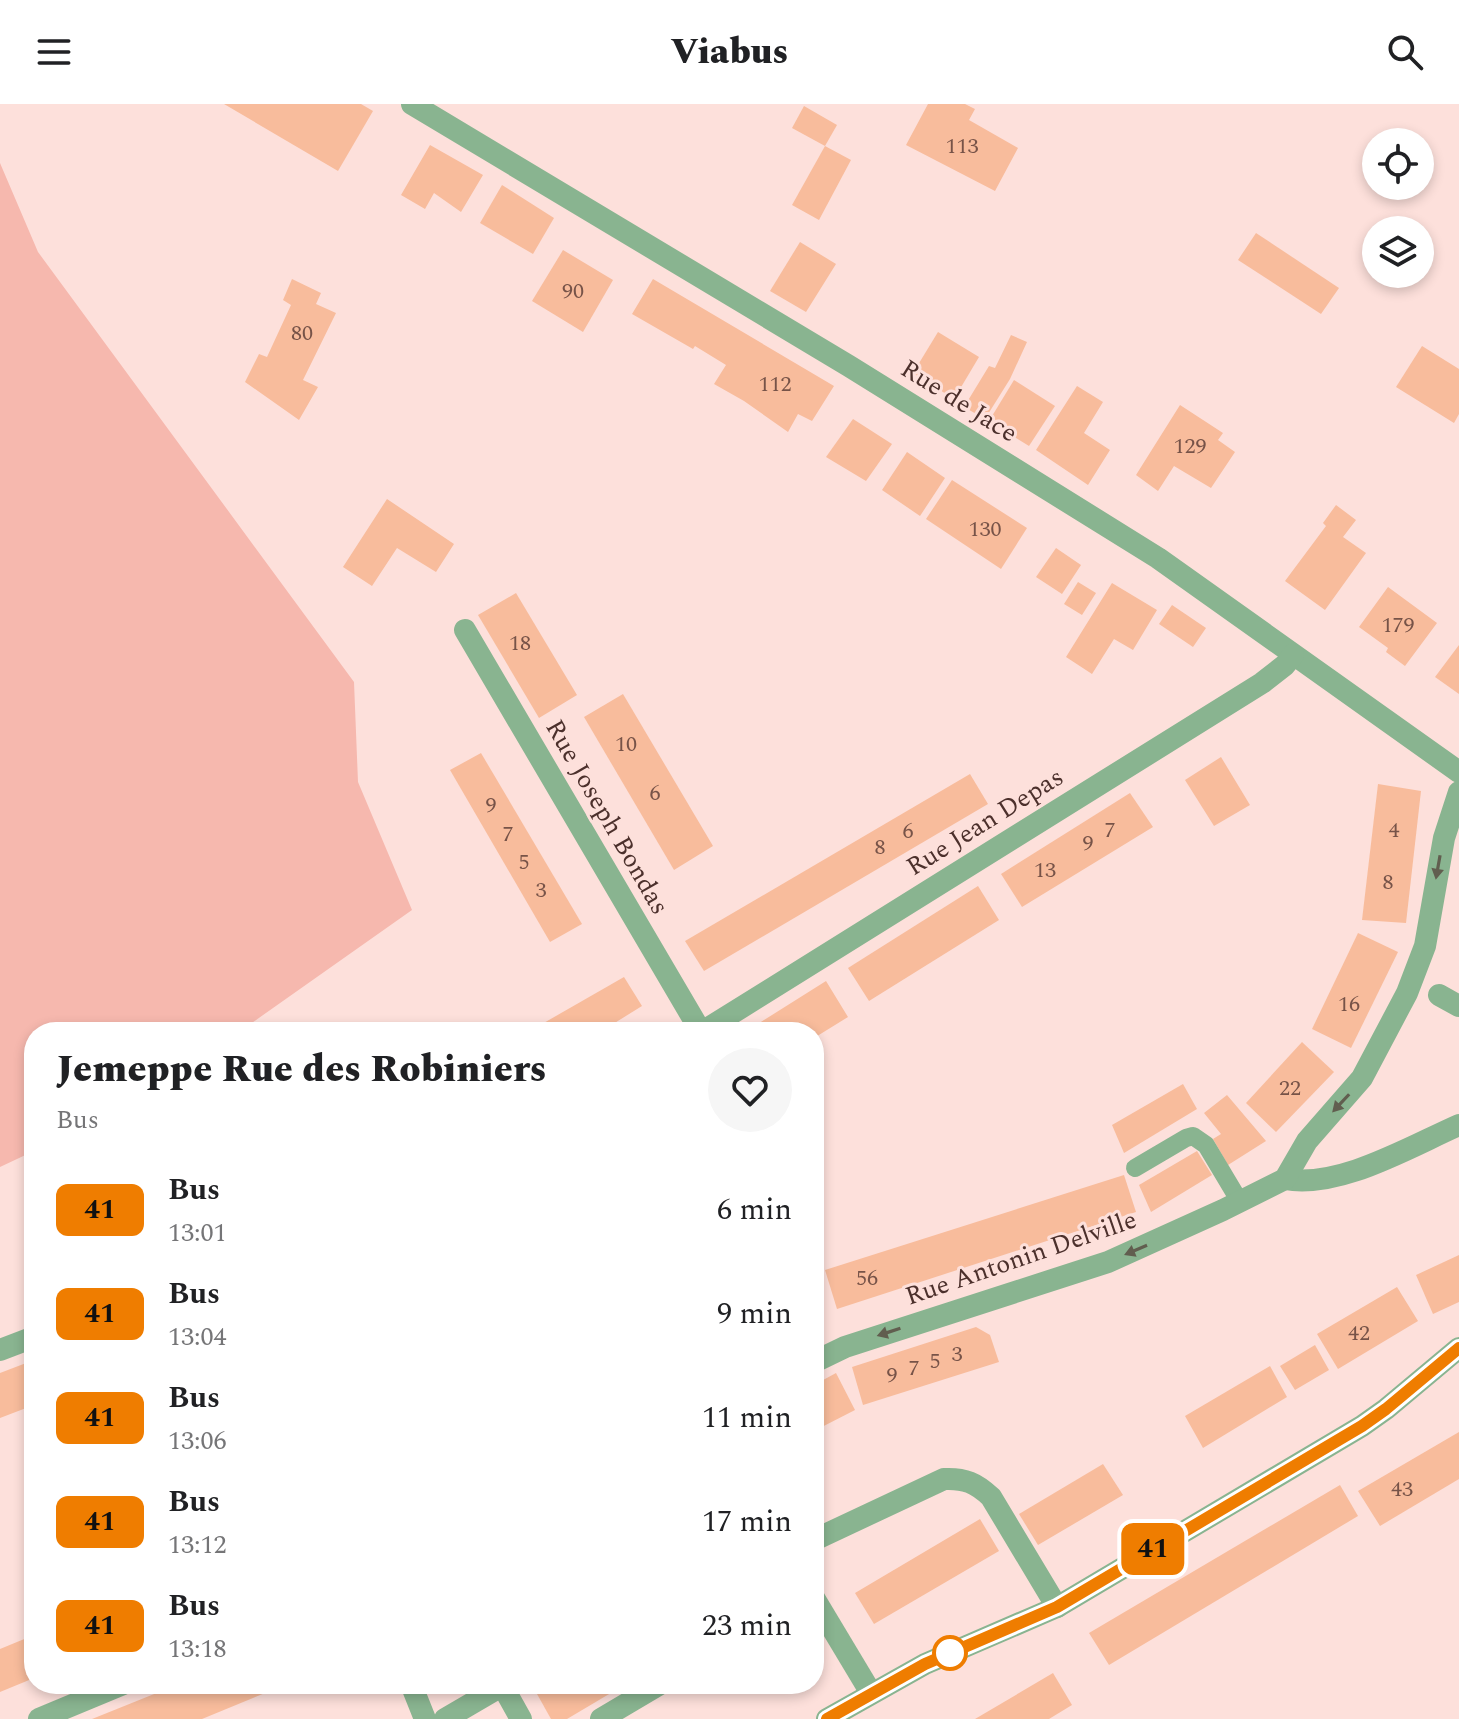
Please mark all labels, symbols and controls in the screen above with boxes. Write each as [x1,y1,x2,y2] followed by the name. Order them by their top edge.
[671,25,788,80] text: Viabus
[32,30,76,74] icon: menu
[1383,30,1427,74] icon: search
[1362,128,1434,288] map controls
[1362,128,1434,200] button: locate
[945,130,979,163] house number: 113
[1362,216,1434,288] button: layers
[562,275,584,308] house number: 90
[291,317,313,350] house number: 80
[893,349,1025,453] street label: Rue de Jace
[758,368,792,401] house number: 112
[1173,430,1207,463] house number: 129
[968,513,1002,546] house number: 130
[1381,609,1415,642] house number: 179
[509,627,531,660] house number: 18
[535,712,679,922] street label: Rue Joseph Bondas
[615,728,637,761] house number: 10
[898,758,1072,886] street label: Rue Jean Depas
[649,777,661,810] house number: 6
[485,789,497,822] house number: 9
[1104,814,1116,847] house number: 7
[1388,814,1400,847] house number: 4
[902,815,914,848] house number: 6
[502,818,514,851] house number: 7
[1082,827,1094,860] house number: 9
[874,831,886,864] house number: 8
[518,846,530,879] house number: 5
[1034,854,1056,887] house number: 13
[1432,854,1444,879] one-way arrow
[1382,866,1394,899] house number: 8
[535,874,547,907] house number: 3
[1338,988,1360,1021] house number: 16
[56,1041,546,1099] text: Jemeppe Rue des Robiniers
[708,1048,792,1132] button: heart
[1279,1072,1301,1105] house number: 22
[1332,1093,1350,1112] one-way arrow
[56,1100,99,1140] text: Bus
[168,1167,220,1213] text: Bus
[717,1187,792,1233] text: 6 min
[84,1188,116,1231] text: 41
[900,1200,1142,1316] street label: Rue Antonin Delville
[168,1213,227,1253] text: 13:01
[1124,1244,1148,1257] one-way arrow
[856,1262,878,1295] house number: 56
[168,1271,220,1317] text: Bus
[717,1291,792,1337] text: 9 min
[84,1292,116,1335] text: 41
[168,1317,227,1357] text: 13:04
[1348,1317,1370,1350] house number: 42
[877,1327,901,1339] one-way arrow
[951,1338,963,1371] house number: 3
[929,1345,941,1378] house number: 5
[908,1352,920,1385] house number: 7
[886,1359,898,1392] house number: 9
[168,1375,220,1421] text: Bus
[702,1395,792,1441] text: 11 min
[84,1396,116,1439] text: 41
[168,1421,227,1461] text: 13:06
[1391,1473,1413,1506] house number: 43
[168,1479,220,1525] text: Bus
[702,1499,792,1545] text: 17 min
[84,1500,116,1543] text: 41
[1117,1523,1189,1575] line badge: 41
[168,1525,227,1565] text: 13:12
[1137,1527,1169,1570] text: 41
[168,1583,220,1629] text: Bus
[702,1603,792,1649] text: 23 min
[84,1604,116,1647] text: 41
[168,1629,227,1669] text: 13:18
[933,1636,967,1670] unlabelled marker

